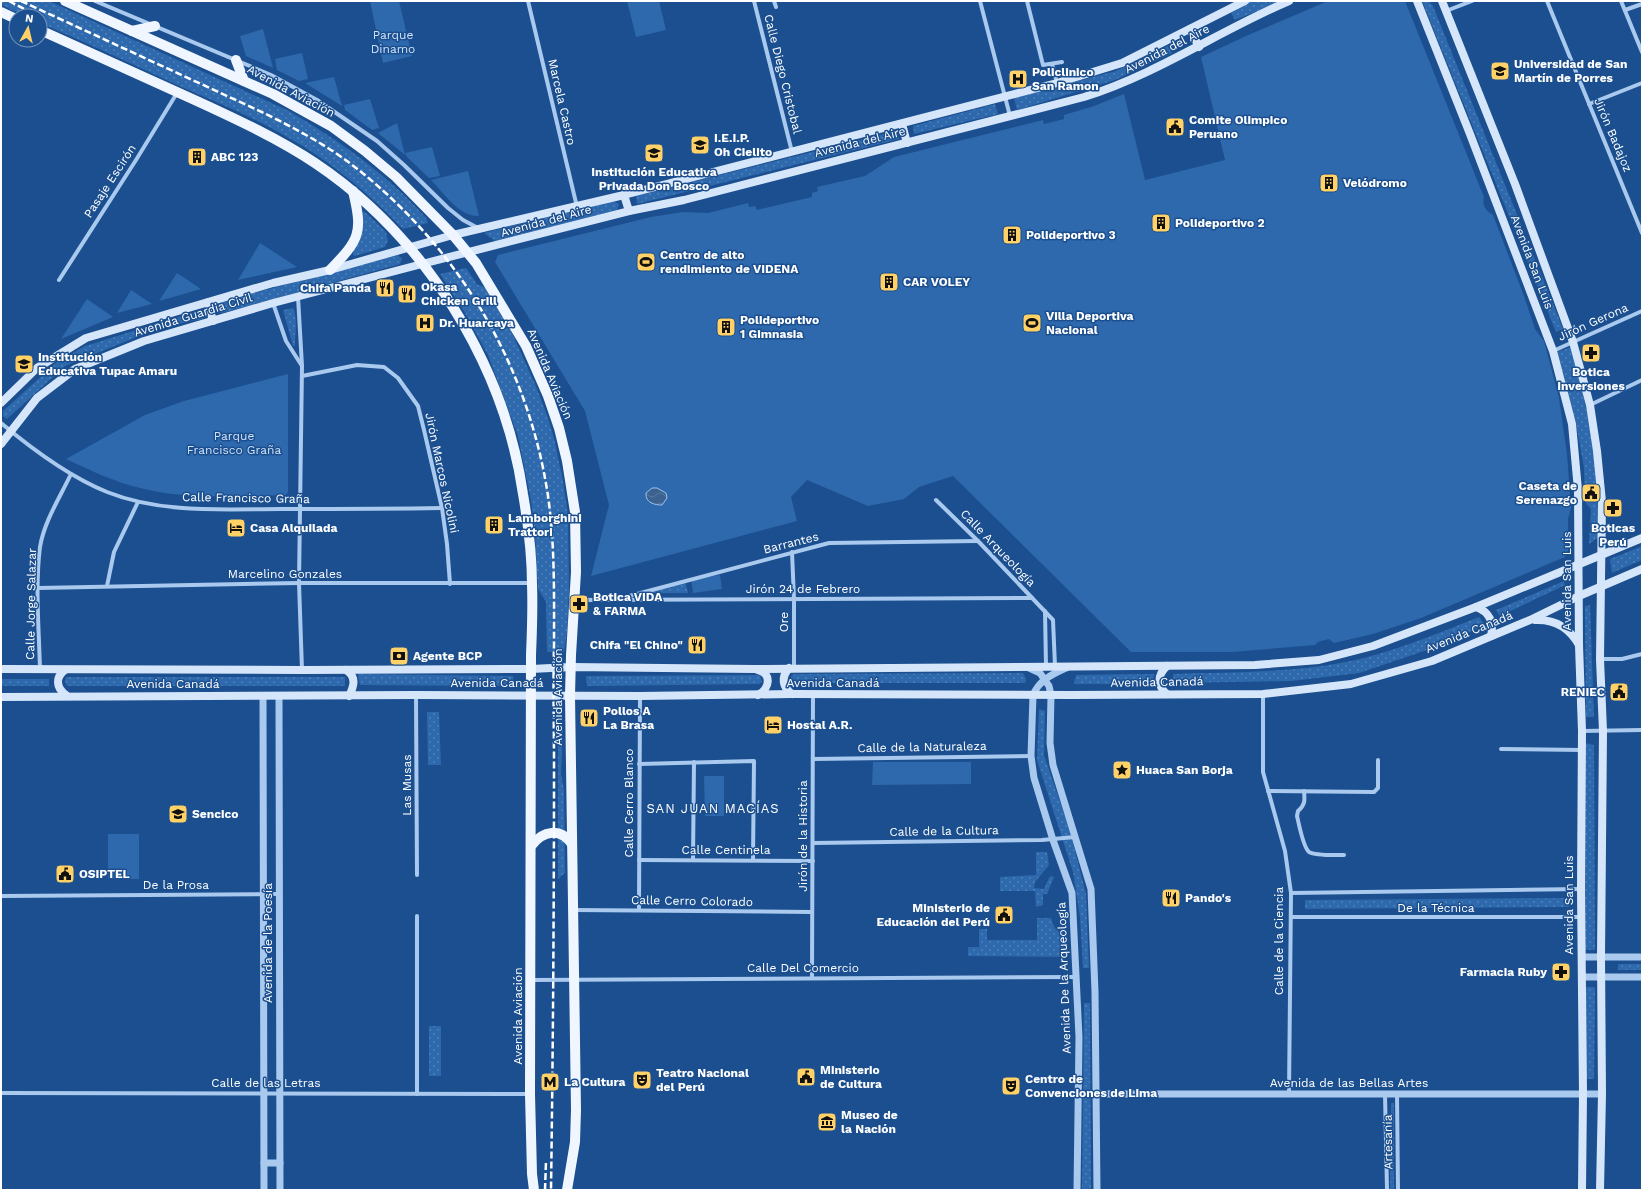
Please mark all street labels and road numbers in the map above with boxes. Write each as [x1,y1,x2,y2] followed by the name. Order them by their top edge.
[761,13,805,135] street label: Calle Diego Cristobal
[1122,22,1212,76] street label: Avenida del Aire
[545,58,579,146] street label: Marcela Castro
[245,62,337,120] street label: Avenida Aviación
[1591,96,1635,174] street label: Jirón Badajoz
[813,124,907,160] street label: Avenida del Aire
[81,142,139,220] street label: Pasaje Escirón
[499,202,593,240] street label: Avenida del Aire
[1508,213,1556,311] street label: Avenida San Luis
[132,290,254,340] street label: Avenida Guardia Civil
[1556,300,1630,344] street label: Jirón Gerona
[525,327,575,421] street label: Avenida Aviación
[422,412,462,534] street label: Jirón Marcos Nicolini
[182,490,310,506] street label: Calle Francisco Graña
[958,507,1039,590] street label: Calle Arqueología
[762,529,820,557] street label: Barrantes
[1560,531,1574,631] street label: Avenida San Luis
[23,548,39,660] street label: Calle Jorge Salazar
[228,567,342,581] street label: Marcelino Gonzales
[746,582,860,596] street label: Jirón 24 de Febrero
[1423,608,1515,656] street label: Avenida Canadá
[777,612,791,632] street label: Ore
[551,648,565,746] street label: Avenida Aviación
[1110,674,1204,690] street label: Avenida Canadá
[450,676,544,690] street label: Avenida Canadá
[786,676,880,690] street label: Avenida Canadá
[126,677,220,691] street label: Avenida Canadá
[857,739,987,755] street label: Calle de la Naturaleza
[622,748,636,858] street label: Calle Cerro Blanco
[400,754,414,816] street label: Las Musas
[796,780,810,892] street label: Jirón de la Historia
[889,823,999,839] street label: Calle de la Cultura
[682,843,771,857] street label: Calle Centinela
[1562,855,1576,955] street label: Avenida San Luis
[143,878,209,892] street label: De la Prosa
[261,883,275,1003] street label: Avenida de la Poesía
[1272,886,1286,995] street label: Calle de la Ciencia
[631,893,753,909] street label: Calle Cerro Colorado
[1397,901,1475,915] street label: De la Técnica
[1054,902,1074,1054] street label: Avenida De la Arqueología
[747,961,859,975] street label: Calle Del Comercio
[511,967,525,1065] street label: Avenida Aviación
[211,1076,321,1090] street label: Calle de las Letras
[1270,1076,1428,1090] street label: Avenida de las Bellas Artes
[1381,1114,1395,1170] street label: Artesanía

